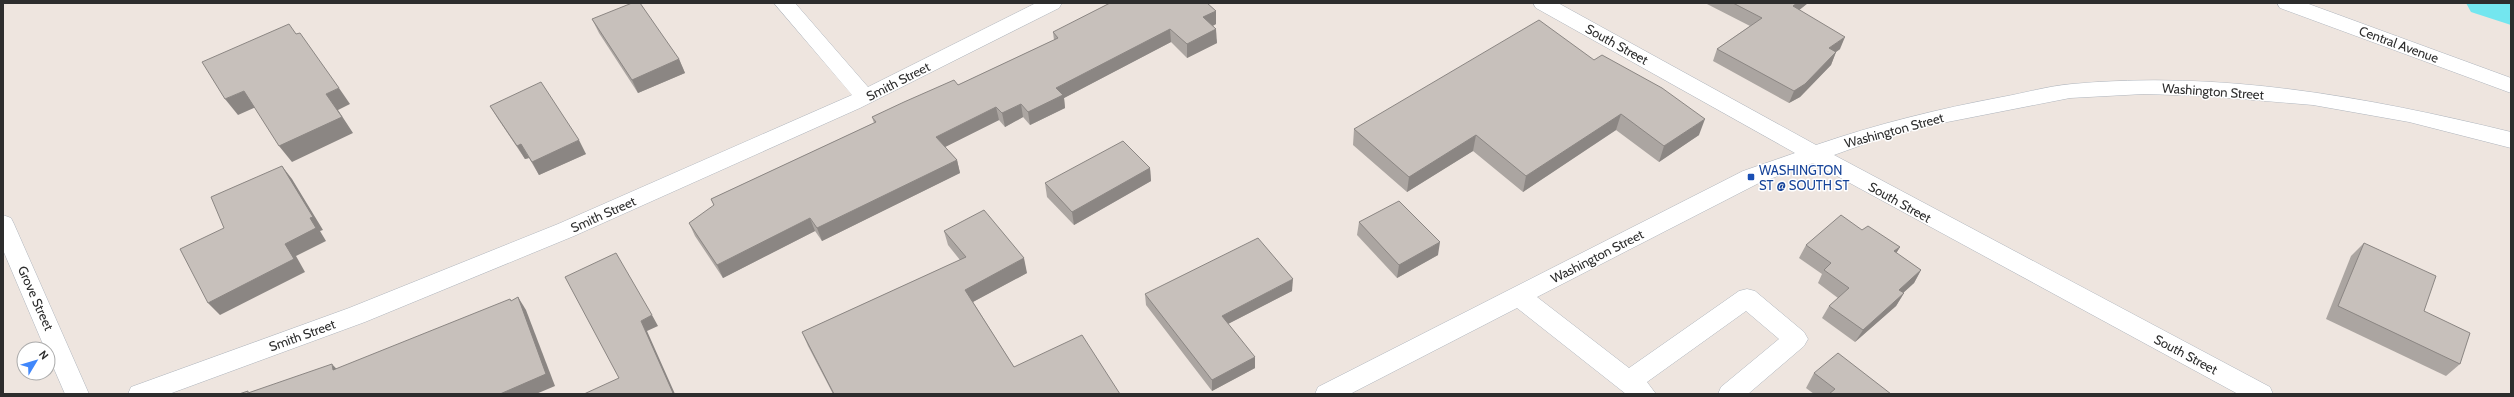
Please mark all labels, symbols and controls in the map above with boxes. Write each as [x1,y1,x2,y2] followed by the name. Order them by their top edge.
[1583,20,1652,68] street label: South Street
[2357,22,2441,66] street label: Central Avenue
[863,58,933,104] street label: Smith Street
[2162,79,2265,103] street label: Washington Street
[1843,109,1946,151] street label: Washington Street
[1759,162,1849,193] place label: WASHINGTON ST @ SOUTH ST
[1746,172,1756,182] marker: WASHINGTON ST @ SOUTH ST
[1866,178,1935,226] street label: South Street
[568,192,639,235] street label: Smith Street
[1548,225,1647,286] street label: Washington Street
[15,263,58,333] street label: Grove Street
[267,315,338,354] street label: Smith Street
[2152,331,2221,378] street label: South Street
[16,341,56,381] north arrow
[36,347,52,362] text: N

